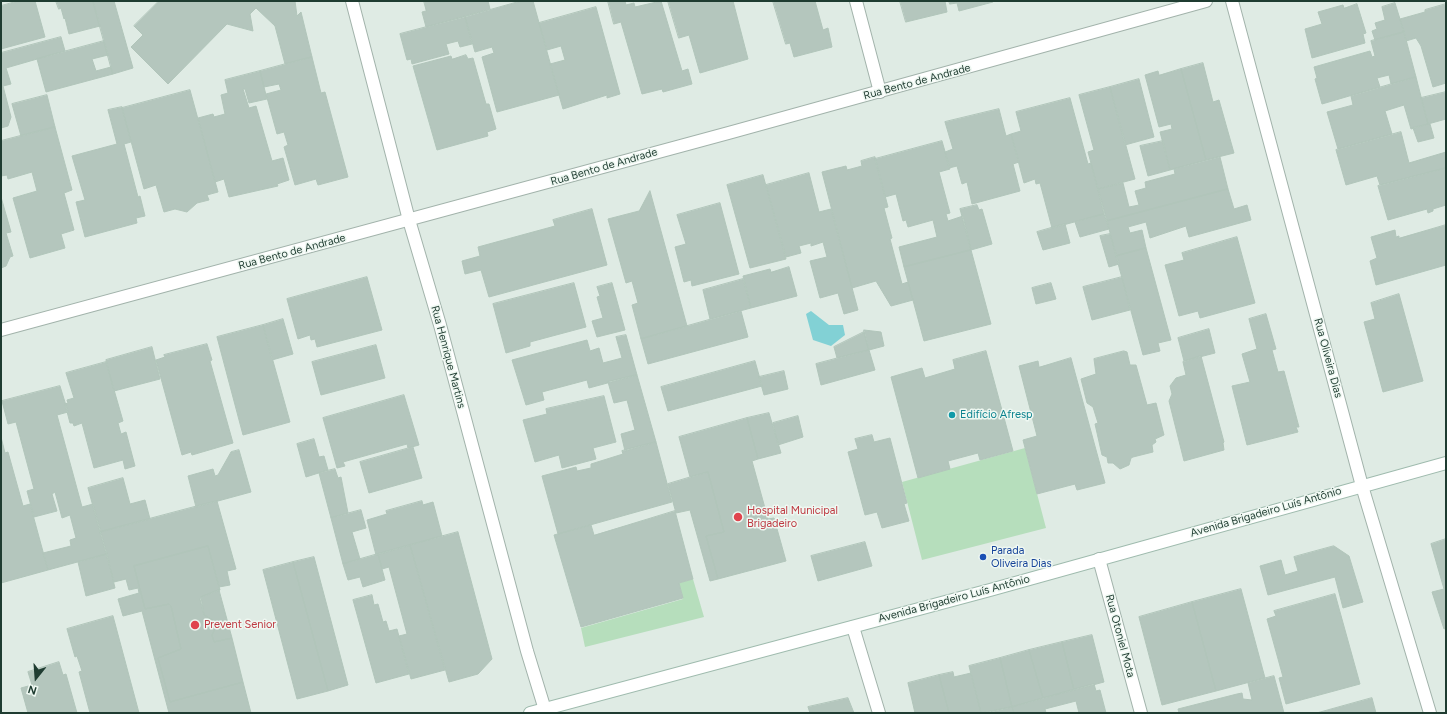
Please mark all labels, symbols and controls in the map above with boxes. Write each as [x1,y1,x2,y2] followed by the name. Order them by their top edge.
[862,61,972,103] street label: Rua Bento de Andrade
[549,145,659,189] street label: Rua Bento de Andrade
[237,231,347,273] street label: Rua Bento de Andrade
[428,304,468,410] street label: Rua Henrique Martins
[1311,317,1345,399] street label: Rua Oliveira Dias
[960,408,1033,422] place label: Edifício Afresp
[947,410,957,420] marker: Edifício Afresp
[1189,484,1343,540] street label: Avenida Brigadeiro Luís Antônio
[747,504,838,530] place label: Hospital Municipal Brigadeiro
[732,511,744,523] marker: Hospital Municipal Brigadeiro
[991,544,1052,570] place label: Parada Oliveira Dias
[978,552,988,562] marker: Parada Oliveira Dias
[877,572,1031,626] street label: Avenida Brigadeiro Luís Antônio
[1103,593,1137,679] street label: Rua Otoniel Mota
[204,618,276,632] place label: Prevent Senior
[189,619,201,631] marker: Prevent Senior
[16,658,56,698] north arrow
[26,682,38,697] text: N

